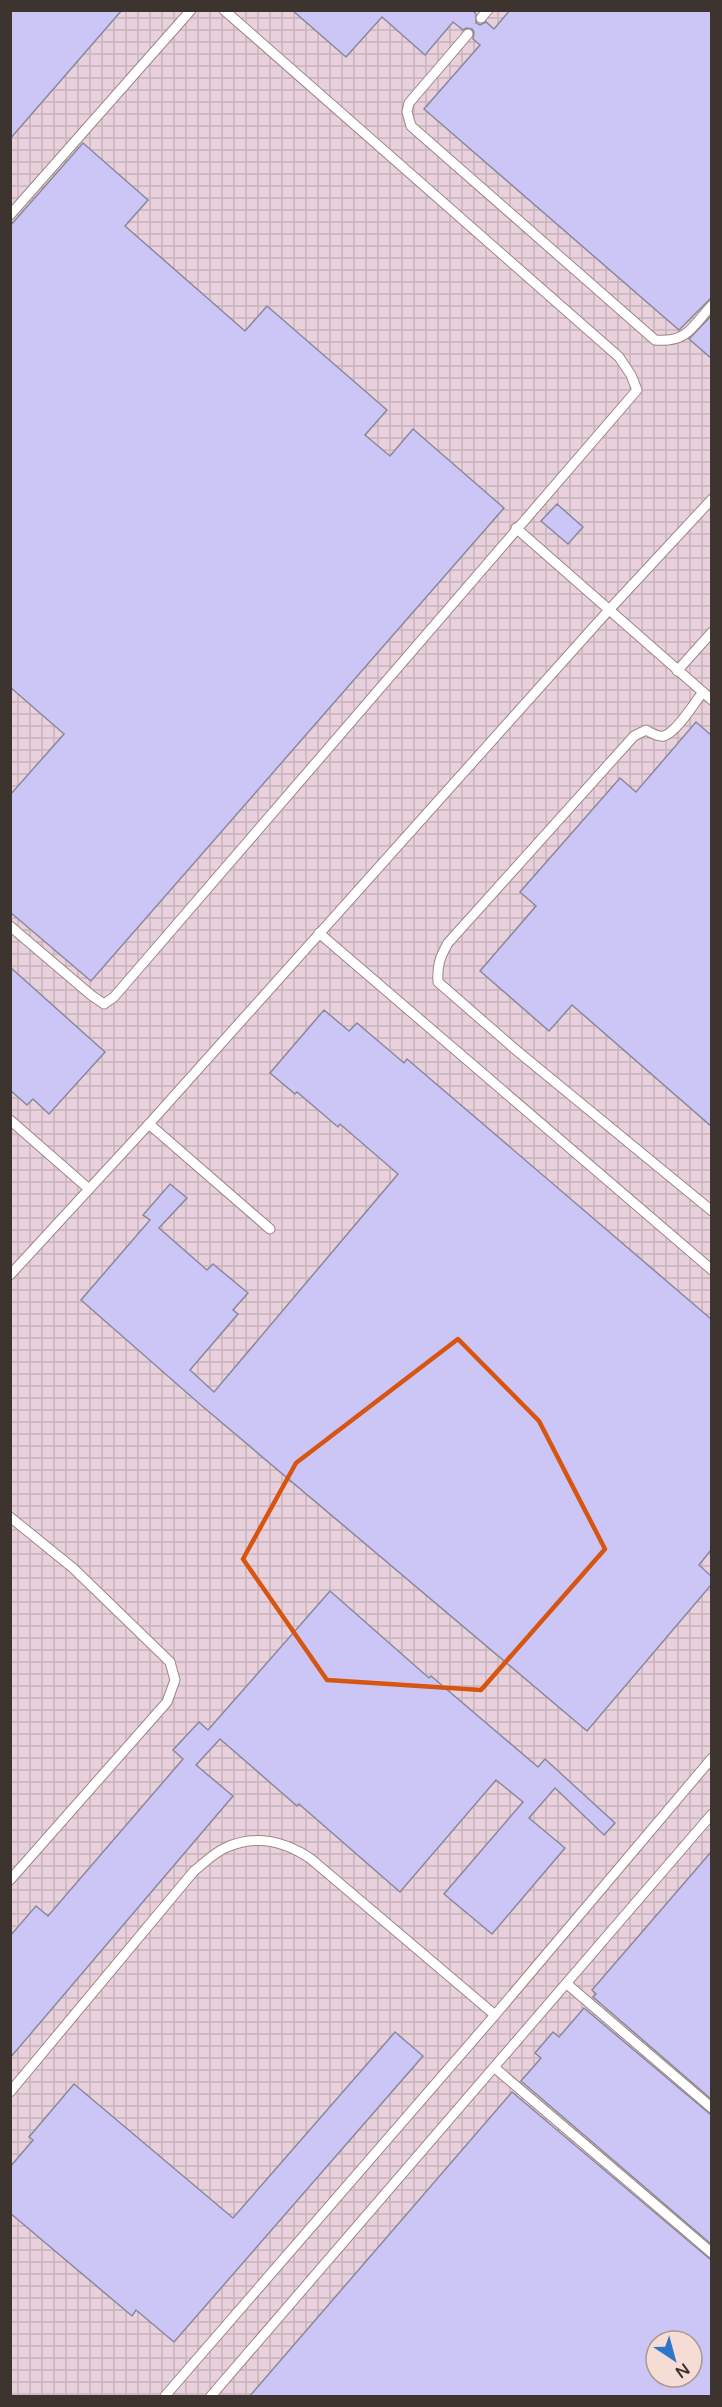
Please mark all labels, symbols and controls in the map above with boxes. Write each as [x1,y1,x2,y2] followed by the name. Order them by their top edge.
[644,2329,704,2389] north arrow
[671,2358,693,2382] text: N

